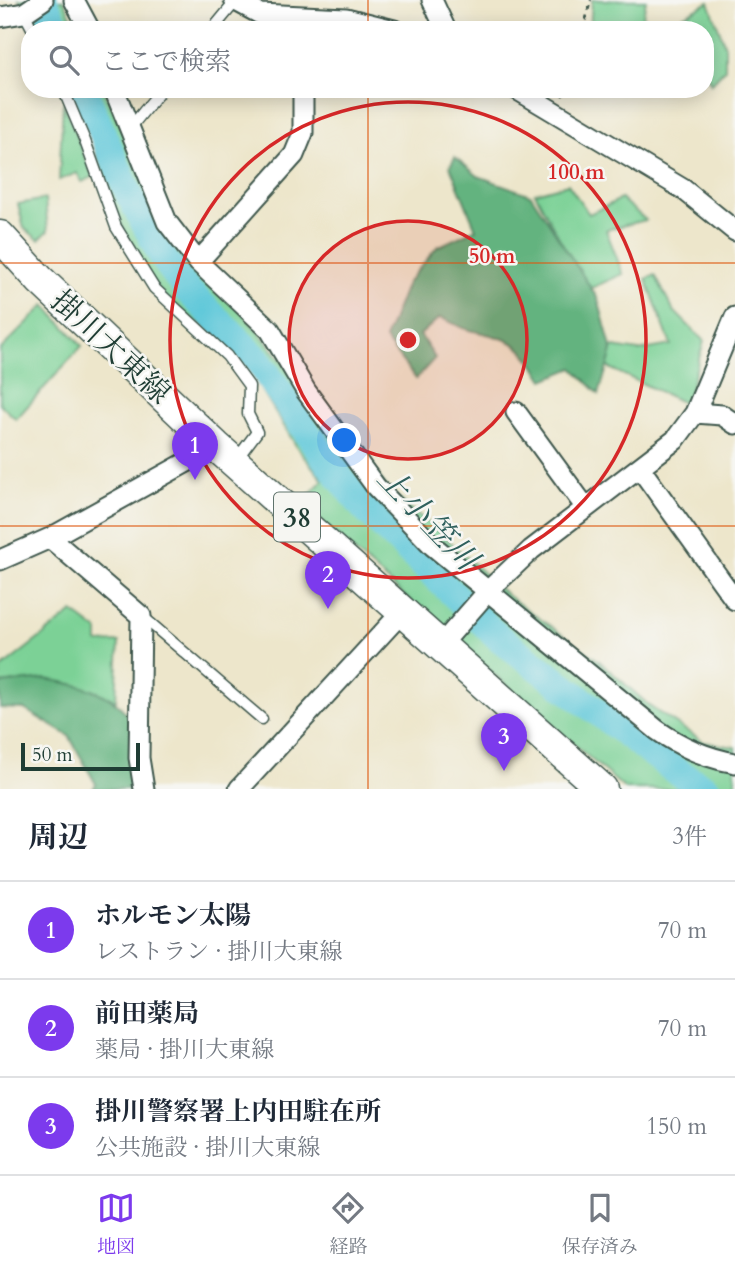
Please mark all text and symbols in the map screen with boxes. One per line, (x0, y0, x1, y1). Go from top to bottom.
search box (21, 21, 714, 98)
icon: search (45, 41, 83, 79)
text: ここで検索 (101, 44, 231, 79)
text: 100 m (547, 158, 605, 187)
text: 50 m (469, 242, 516, 271)
street label: 掛川大東線 (42, 281, 179, 414)
centre of rings (396, 328, 420, 352)
pin: 1 (172, 422, 218, 480)
your location (327, 423, 361, 457)
water label: 上小笠川 (367, 457, 490, 582)
road number: 38 (274, 492, 320, 542)
pin: 2 (305, 551, 351, 609)
pin: 3 (481, 713, 527, 771)
scale bar (21, 740, 140, 772)
text: 50 m (32, 742, 73, 768)
text: 周辺 (28, 817, 88, 858)
text: 3件 (672, 821, 707, 852)
text: ホルモン太陽 (95, 898, 251, 933)
text: 1 (45, 915, 57, 946)
text: 70 m (658, 915, 707, 946)
text: レストラン · 掛川大東線 (95, 936, 343, 967)
text: 前田薬局 (95, 996, 199, 1031)
text: 2 (45, 1013, 57, 1044)
text: 70 m (658, 1013, 707, 1044)
text: 薬局 · 掛川大東線 (95, 1034, 274, 1065)
text: 掛川警察署上内田駐在所 (95, 1094, 381, 1129)
text: 3 (45, 1111, 57, 1142)
text: 150 m (646, 1111, 707, 1142)
text: 公共施設 · 掛川大東線 (95, 1132, 320, 1163)
tab: 地図 (97, 1189, 135, 1260)
tab: 経路 (329, 1189, 368, 1260)
tab: 保存済み (562, 1189, 638, 1260)

